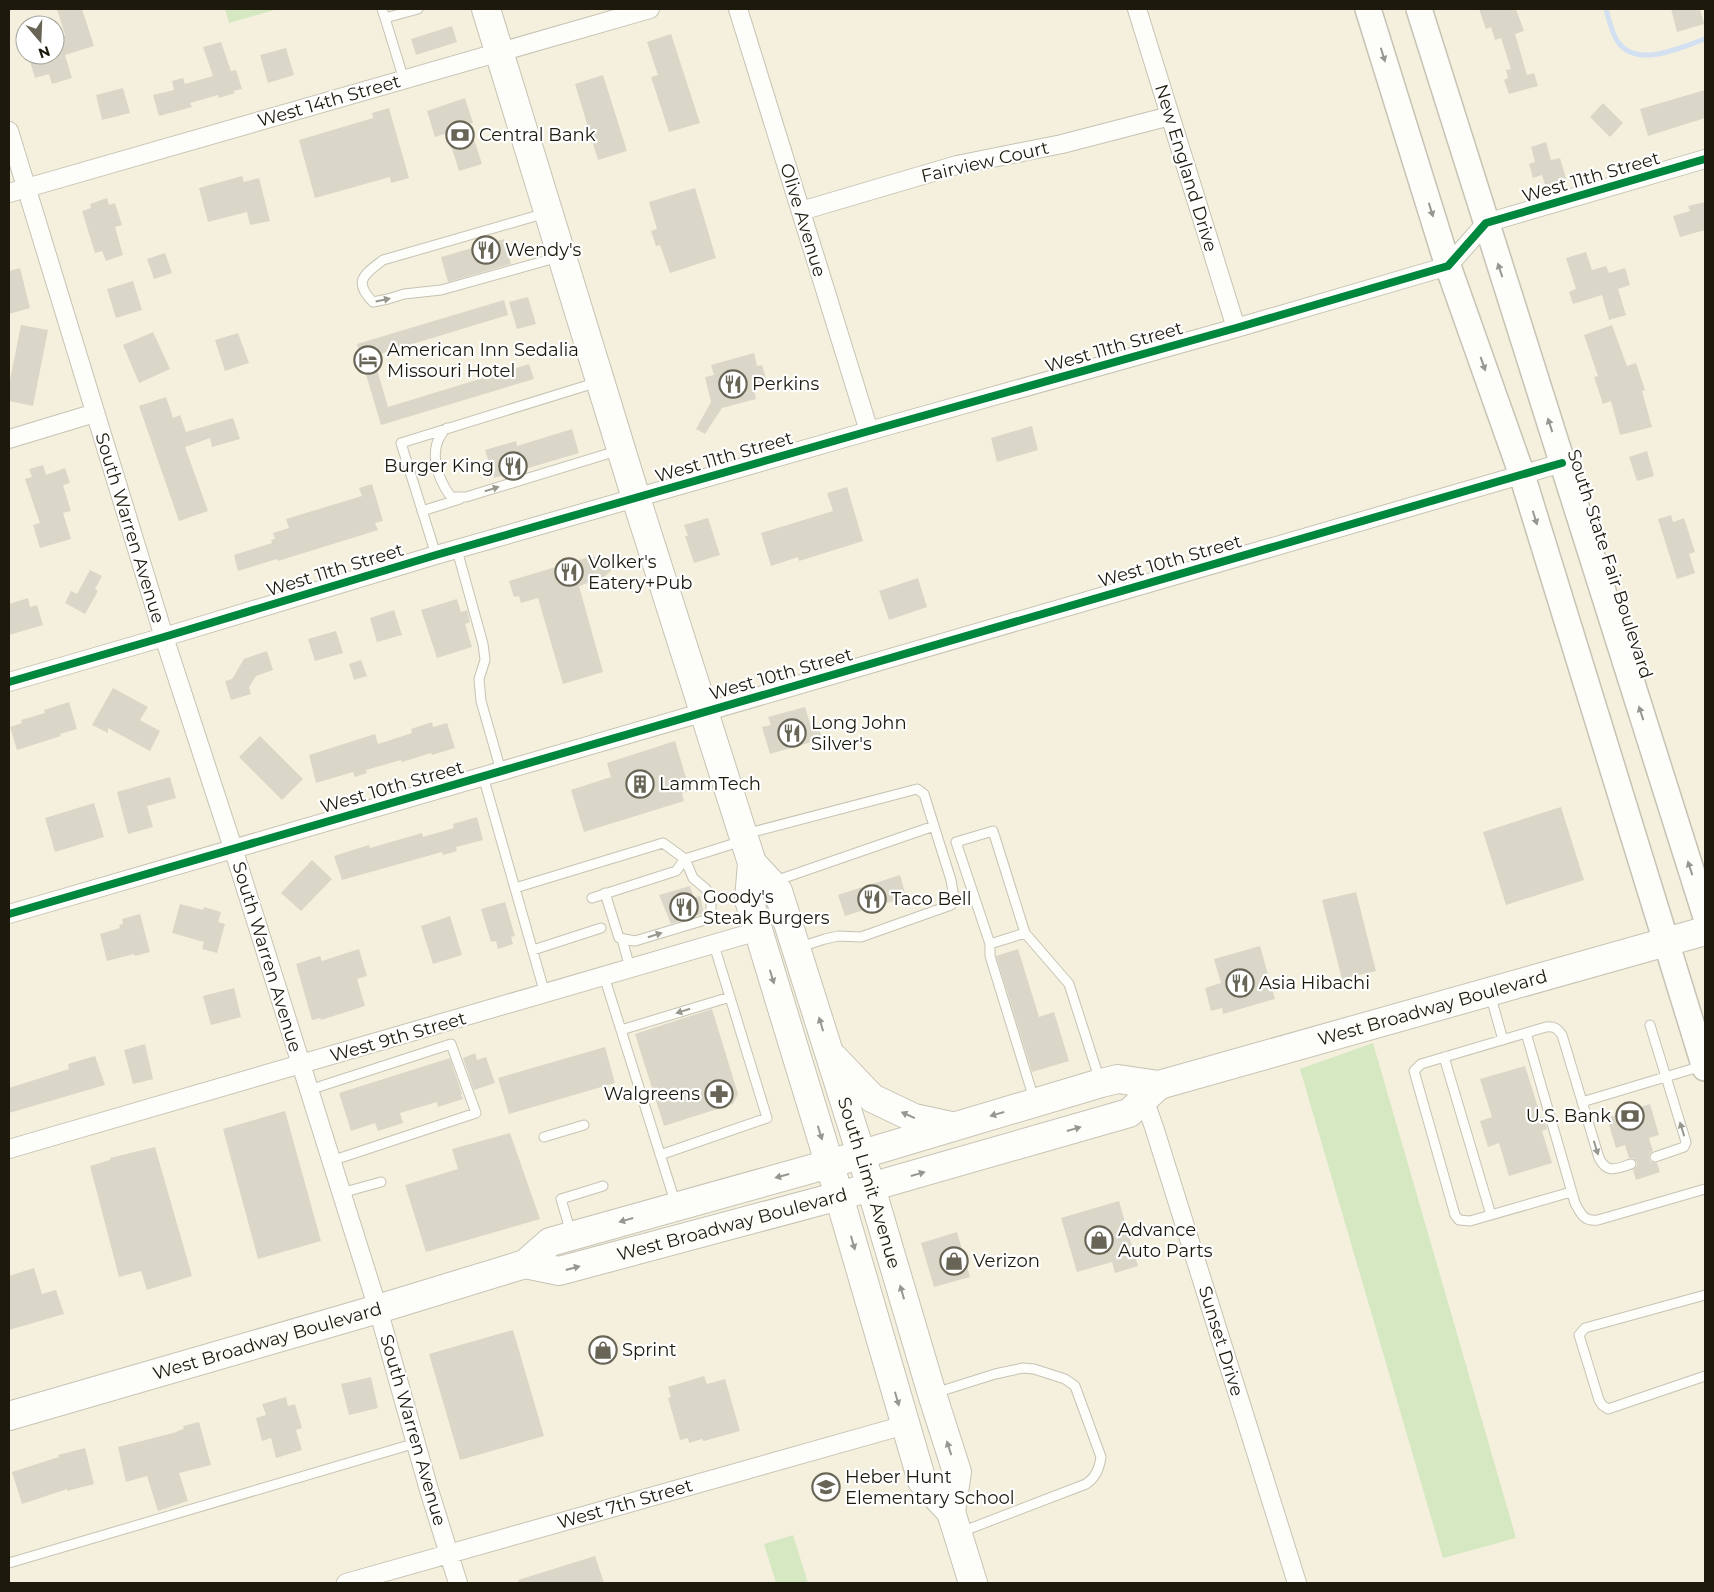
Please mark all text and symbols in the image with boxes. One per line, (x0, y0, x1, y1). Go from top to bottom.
north arrow (15, 15, 65, 65)
text: N (36, 42, 53, 63)
one-way arrow (1379, 48, 1387, 63)
street label: West 14th Street (255, 70, 403, 132)
street label: New England Drive (1150, 82, 1222, 255)
bank icon: Central Bank (445, 120, 475, 150)
place label: Central Bank (479, 124, 596, 146)
street label: Fairview Court (919, 137, 1051, 187)
street label: West 11th Street (1520, 147, 1662, 207)
street label: Olive Avenue (775, 160, 831, 280)
one-way arrow (1428, 203, 1436, 218)
restaurant icon: Wendy's (471, 235, 501, 265)
place label: Wendy's (505, 239, 582, 261)
one-way arrow (1496, 262, 1504, 277)
one-way arrow (375, 296, 391, 304)
street label: West 11th Street (1043, 317, 1185, 377)
place label: American Inn Sedalia Missouri Hotel (387, 339, 579, 382)
hotel icon: American Inn Sedalia Missouri Hotel (353, 345, 383, 375)
one-way arrow (1480, 357, 1487, 372)
restaurant icon: Perkins (718, 369, 748, 399)
place label: Perkins (752, 373, 819, 395)
one-way arrow (1545, 417, 1553, 432)
street label: West 11th Street (653, 427, 795, 487)
street label: South Warren Avenue (91, 430, 170, 626)
street label: South State Fair Boulevard (1562, 446, 1658, 682)
restaurant icon: Burger King (498, 451, 528, 481)
place label: Burger King (384, 455, 494, 477)
one-way arrow (485, 485, 500, 493)
one-way arrow (1532, 511, 1540, 526)
street label: West 10th Street (1096, 530, 1244, 592)
street label: West 11th Street (264, 539, 406, 601)
place label: Volker's Eatery+Pub (588, 551, 693, 594)
restaurant icon: Volker's Eatery+Pub (554, 557, 584, 587)
street label: West 10th Street (707, 643, 855, 705)
one-way arrow (1637, 705, 1645, 720)
place label: Long John Silver's (811, 712, 907, 755)
restaurant icon: Long John Silver's (777, 718, 807, 748)
street label: West 10th Street (318, 756, 466, 818)
building icon: LammTech (625, 769, 655, 799)
place label: LammTech (659, 773, 761, 795)
street label: South Warren Avenue (228, 859, 307, 1055)
one-way arrow (1686, 860, 1694, 875)
restaurant icon: Taco Bell (857, 884, 887, 914)
place label: Goody's Steak Burgers (703, 886, 830, 929)
place label: Taco Bell (891, 888, 972, 910)
restaurant icon: Goody's Steak Burgers (669, 892, 699, 922)
one-way arrow (648, 931, 663, 939)
street label: West Broadway Boulevard (1315, 965, 1550, 1051)
restaurant icon: Asia Hibachi (1225, 968, 1255, 998)
one-way arrow (769, 970, 777, 985)
place label: Asia Hibachi (1259, 972, 1370, 994)
street label: West 9th Street (327, 1007, 469, 1067)
one-way arrow (675, 1007, 690, 1015)
one-way arrow (816, 1016, 824, 1031)
pharmacy icon: Walgreens (704, 1079, 734, 1109)
place label: Walgreens (604, 1083, 700, 1105)
street label: South Limit Avenue (833, 1094, 905, 1271)
bank icon: U.S. Bank (1615, 1101, 1645, 1131)
place label: U.S. Bank (1526, 1105, 1611, 1127)
one-way arrow (901, 1110, 915, 1118)
one-way arrow (990, 1111, 1005, 1119)
one-way arrow (1677, 1122, 1685, 1137)
one-way arrow (1067, 1124, 1082, 1132)
one-way arrow (816, 1125, 824, 1140)
one-way arrow (1593, 1141, 1601, 1156)
one-way arrow (911, 1169, 926, 1177)
one-way arrow (775, 1173, 790, 1181)
street label: West Broadway Boulevard (615, 1183, 850, 1266)
one-way arrow (618, 1216, 633, 1224)
place label: Advance Auto Parts (1118, 1219, 1213, 1262)
shop icon: Advance Auto Parts (1084, 1225, 1114, 1255)
one-way arrow (849, 1236, 857, 1251)
shop icon: Verizon (939, 1246, 969, 1276)
place label: Verizon (973, 1250, 1040, 1272)
one-way arrow (565, 1263, 580, 1271)
street label: Sunset Drive (1194, 1283, 1248, 1399)
one-way arrow (898, 1285, 906, 1300)
street label: West Broadway Boulevard (150, 1297, 384, 1385)
street label: South Warren Avenue (375, 1332, 451, 1528)
shop icon: Sprint (588, 1335, 618, 1365)
place label: Sprint (622, 1339, 677, 1361)
one-way arrow (894, 1392, 902, 1407)
one-way arrow (945, 1440, 953, 1455)
place label: Heber Hunt Elementary School (845, 1466, 1015, 1509)
school or university icon: Heber Hunt Elementary School (811, 1472, 841, 1502)
street label: West 7th Street (555, 1474, 695, 1534)

